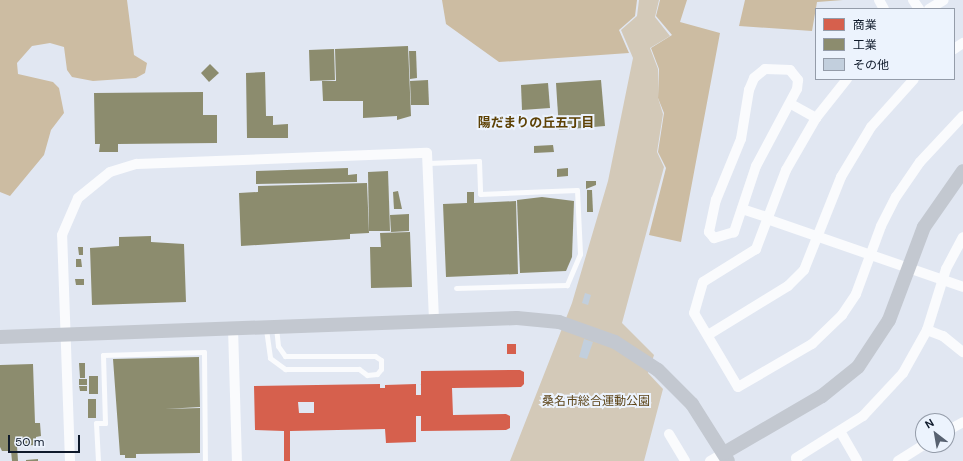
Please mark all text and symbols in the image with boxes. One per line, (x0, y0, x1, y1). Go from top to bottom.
legend (815, 8, 955, 80)
text: 商業 (853, 17, 877, 33)
text: 工業 (853, 37, 877, 53)
text: その他 (853, 57, 889, 73)
district label: 陽だまりの丘五丁目 (478, 115, 594, 131)
park label: 桑名市総合運動公園 (542, 395, 650, 409)
north arrow (915, 413, 955, 453)
text: N (922, 416, 936, 432)
scale bar (10, 427, 82, 453)
text: 50 m (15, 434, 44, 450)

